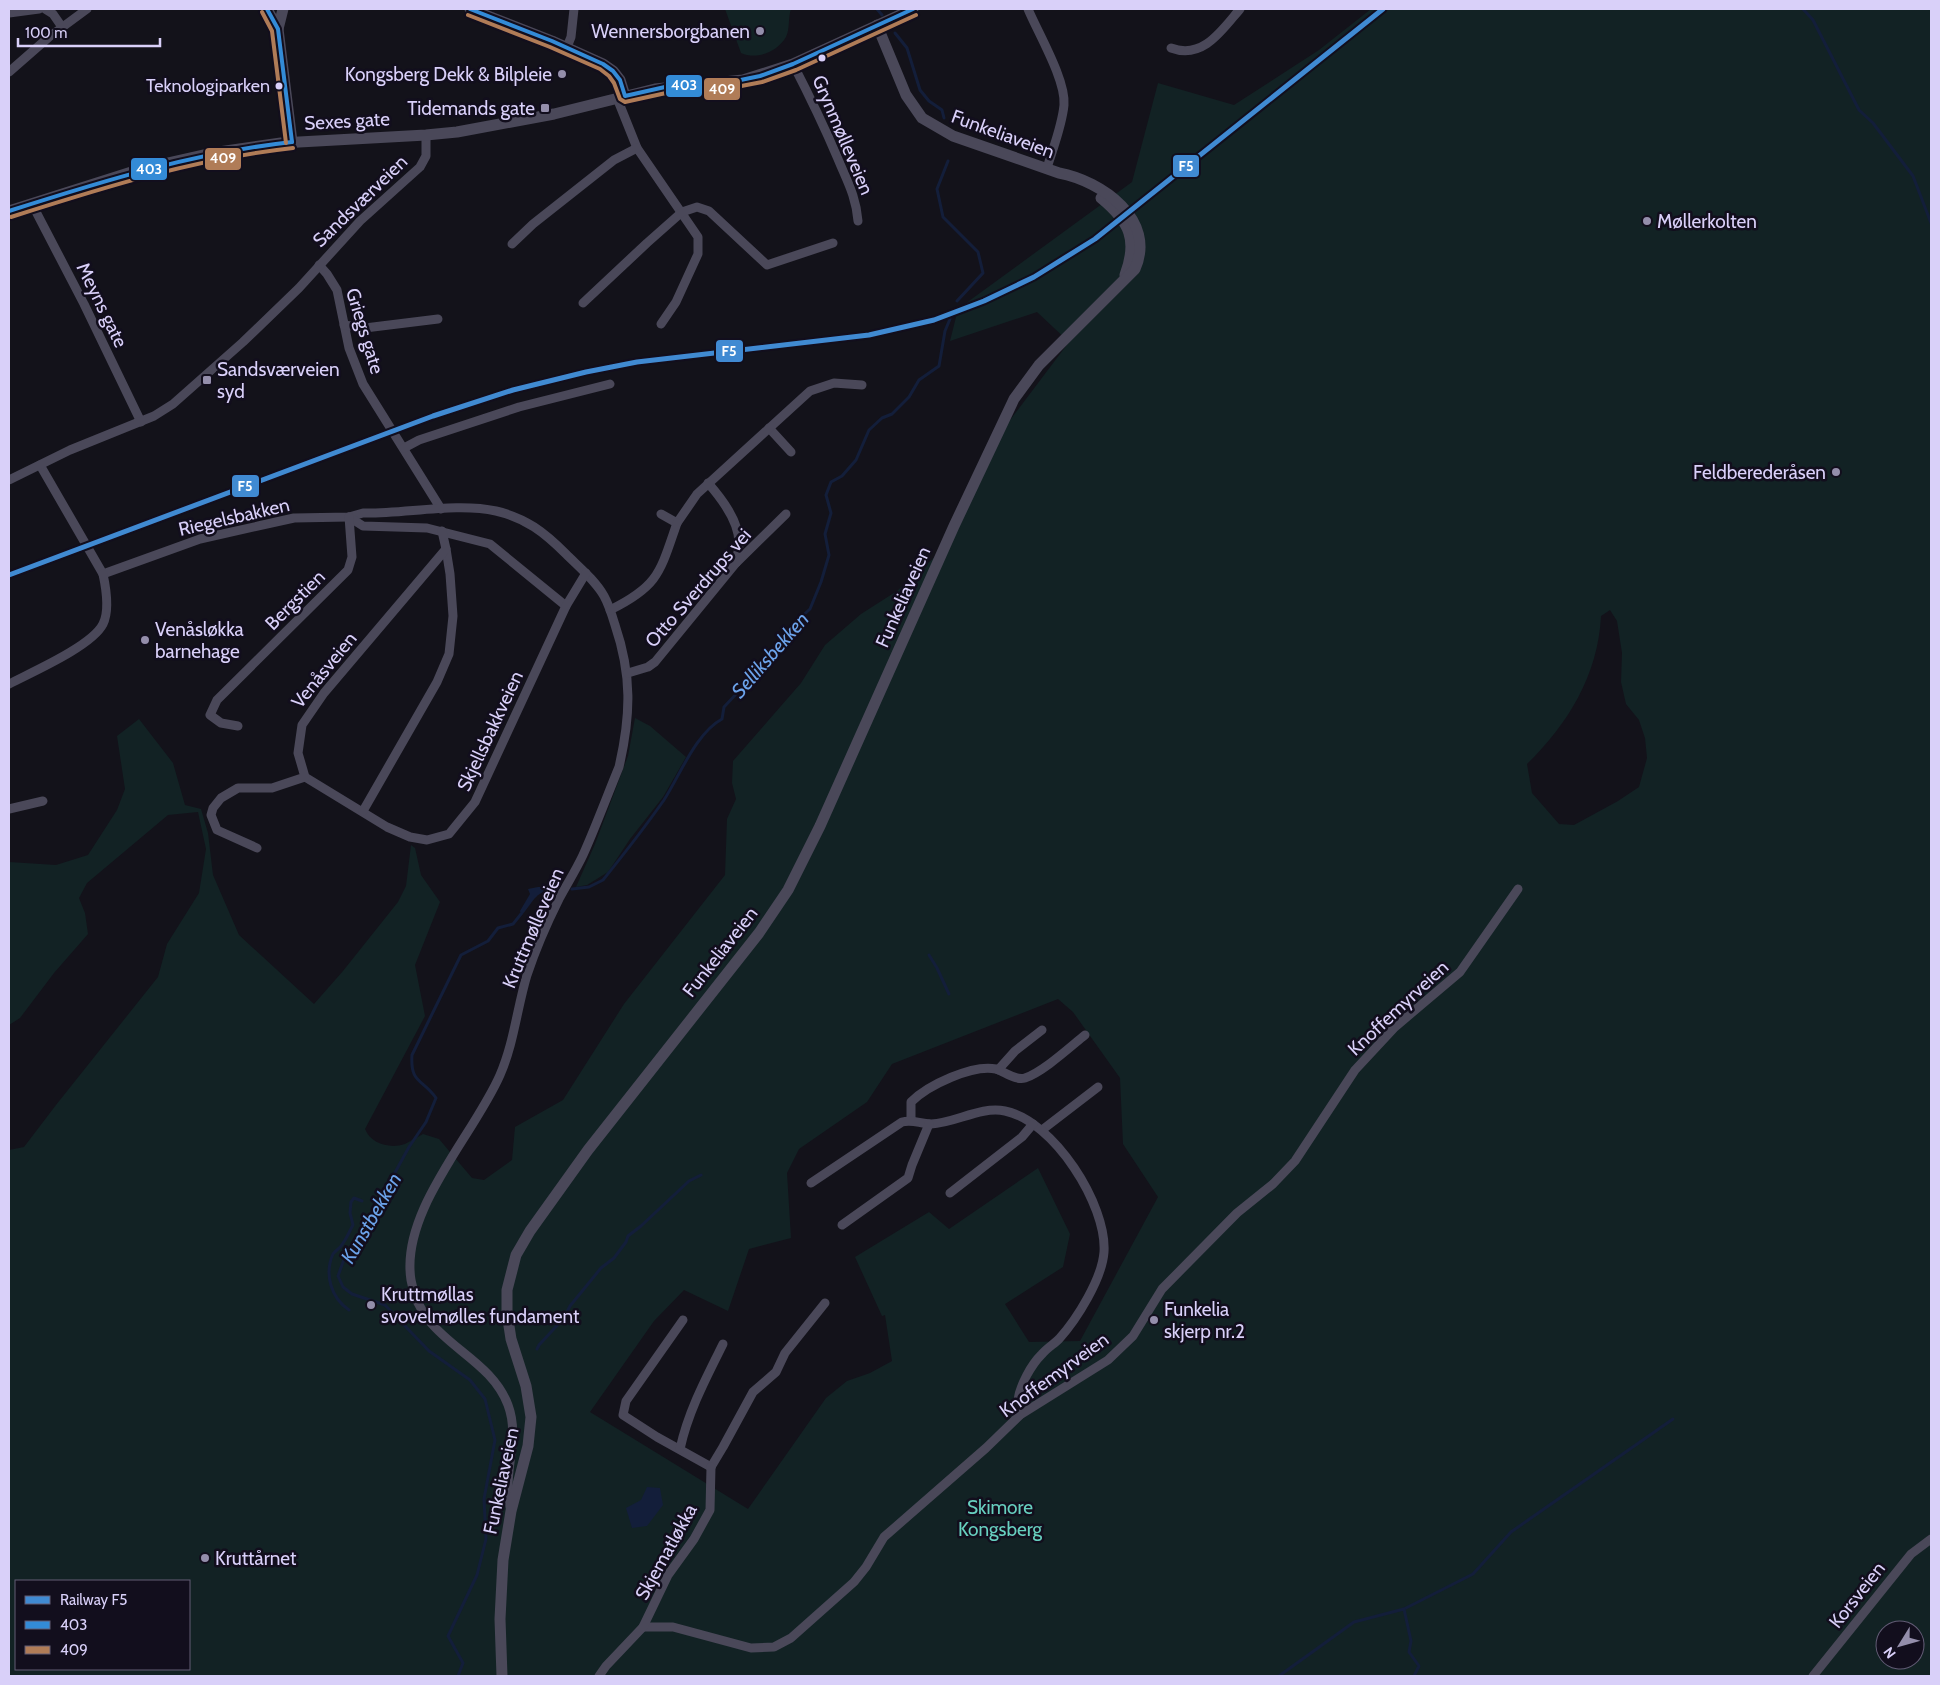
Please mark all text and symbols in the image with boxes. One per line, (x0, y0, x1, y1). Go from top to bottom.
scale bar (18, 15, 160, 47)
place label: Wennersborgbanen (591, 20, 750, 43)
text: 100 m (25, 24, 67, 42)
marker: Wennersborgbanen (754, 25, 766, 37)
unlabelled marker (817, 53, 827, 63)
place label: Kongsberg Dekk & Bilpleie (345, 63, 552, 86)
marker: Kongsberg Dekk & Bilpleie (556, 68, 568, 80)
street label: Grynmølleveien (807, 72, 879, 198)
line badge: 403 (665, 74, 703, 98)
place label: Teknologiparken (146, 75, 270, 97)
text: 403 (671, 76, 697, 94)
line badge: 409 (703, 77, 741, 101)
text: 409 (709, 80, 735, 98)
marker: Teknologiparken (274, 81, 284, 91)
place label: Tidemands gate (407, 97, 535, 120)
marker: Tidemands gate (539, 102, 551, 114)
street label: Funkeliaveien (948, 105, 1058, 163)
street label: Sexes gate (304, 107, 391, 135)
line badge: 409 (204, 147, 242, 171)
text: 409 (210, 149, 236, 167)
street label: Sandsværveien (308, 150, 412, 252)
line badge: F5 (1172, 154, 1200, 178)
line badge: 403 (130, 157, 168, 181)
text: F5 (1179, 157, 1193, 175)
text: 403 (136, 160, 162, 178)
place label: Møllerkolten (1657, 210, 1757, 233)
marker: Møllerkolten (1641, 215, 1653, 227)
street label: Meyns gate (72, 259, 133, 351)
street label: Griegs gate (341, 285, 389, 377)
line badge: F5 (715, 339, 744, 363)
text: F5 (722, 342, 736, 360)
place label: Sandsværveien syd (217, 358, 340, 403)
marker: Sandsværveien syd (201, 374, 213, 386)
place label: Feldberederåsen (1693, 461, 1826, 484)
marker: Feldberederåsen (1830, 466, 1842, 478)
line badge: F5 (231, 474, 260, 498)
text: F5 (238, 477, 252, 495)
street label: Riegelsbakken (176, 493, 292, 541)
street label: Otto Sverdrups vei (640, 524, 756, 652)
street label: Funkeliaveien (870, 543, 936, 651)
street label: Bergstien (260, 565, 330, 635)
water label: Selliksbekken (726, 607, 814, 703)
place label: Venåsløkka barnehage (155, 618, 244, 663)
street label: Venåsveien (286, 627, 362, 713)
marker: Venåsløkka barnehage (139, 634, 151, 646)
street label: Skjellsbakkveien (452, 667, 528, 795)
street label: Kruttmølleveien (497, 864, 569, 992)
street label: Funkeliaveien (678, 902, 762, 1002)
street label: Knoffemyrveien (1343, 956, 1453, 1060)
water label: Kunstbekken (336, 1169, 406, 1267)
place label: Kruttmøllas svovelmølles fundament (381, 1283, 580, 1328)
place label: Funkelia skjerp nr.2 (1164, 1298, 1245, 1343)
marker: Kruttmøllas svovelmølles fundament (365, 1299, 377, 1311)
marker: Funkelia skjerp nr.2 (1148, 1314, 1160, 1326)
street label: Knoffemyrveien (995, 1328, 1113, 1422)
street label: Funkeliaveien (479, 1426, 523, 1536)
park label: Skimore Kongsberg (958, 1496, 1043, 1541)
street label: Skjematløkka (630, 1500, 702, 1604)
place label: Kruttårnet (215, 1547, 297, 1570)
marker: Kruttårnet (199, 1552, 211, 1564)
street label: Korsveien (1824, 1557, 1890, 1633)
legend (15, 1580, 190, 1670)
text: Railway F5 (60, 1591, 127, 1609)
text: 403 (60, 1616, 87, 1634)
north arrow (1875, 1620, 1925, 1670)
text: 409 (60, 1641, 88, 1659)
text: N (1879, 1643, 1900, 1662)

